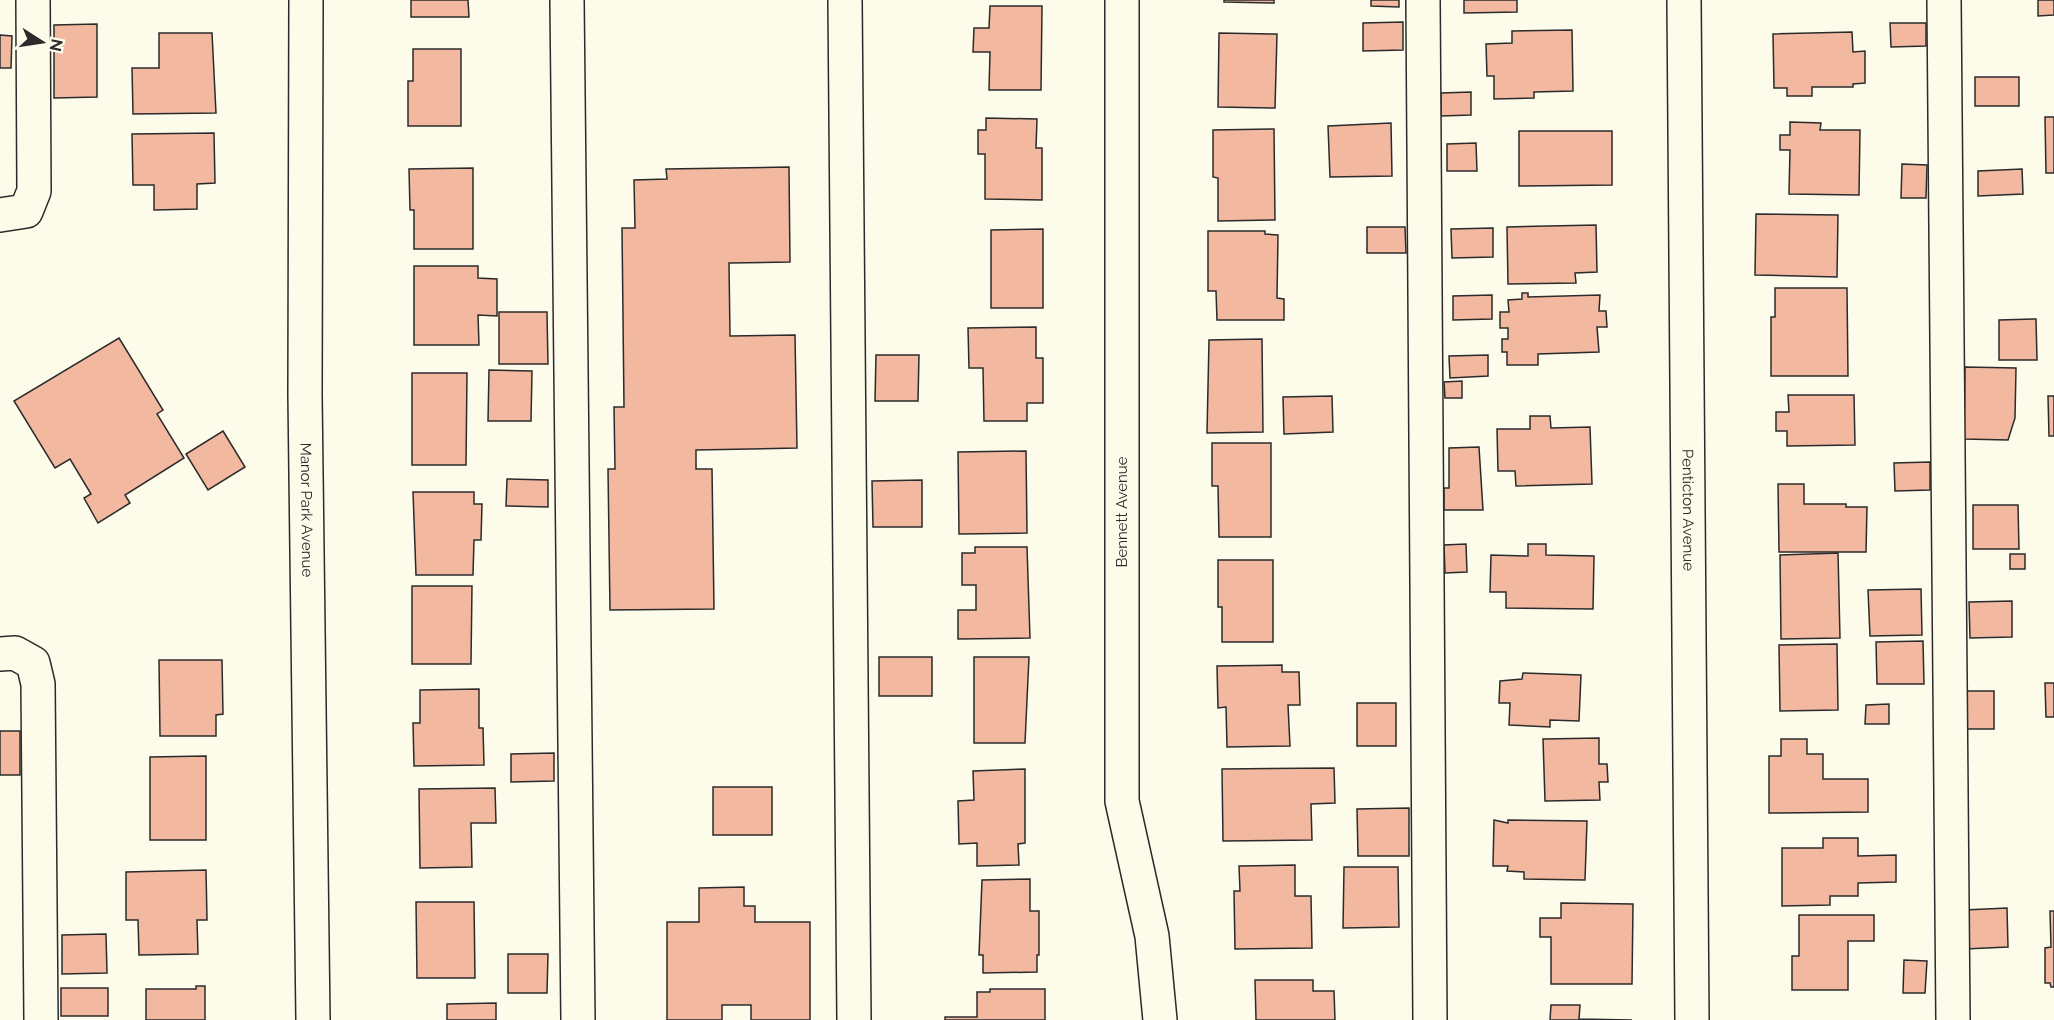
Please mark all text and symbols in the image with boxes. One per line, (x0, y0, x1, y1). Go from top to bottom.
north arrow (12, 12, 72, 72)
text: N (46, 37, 67, 53)
street label: Manor Park Avenue (297, 443, 316, 578)
street label: Penticton Avenue (1679, 449, 1697, 571)
street label: Bennett Avenue (1113, 456, 1131, 568)

